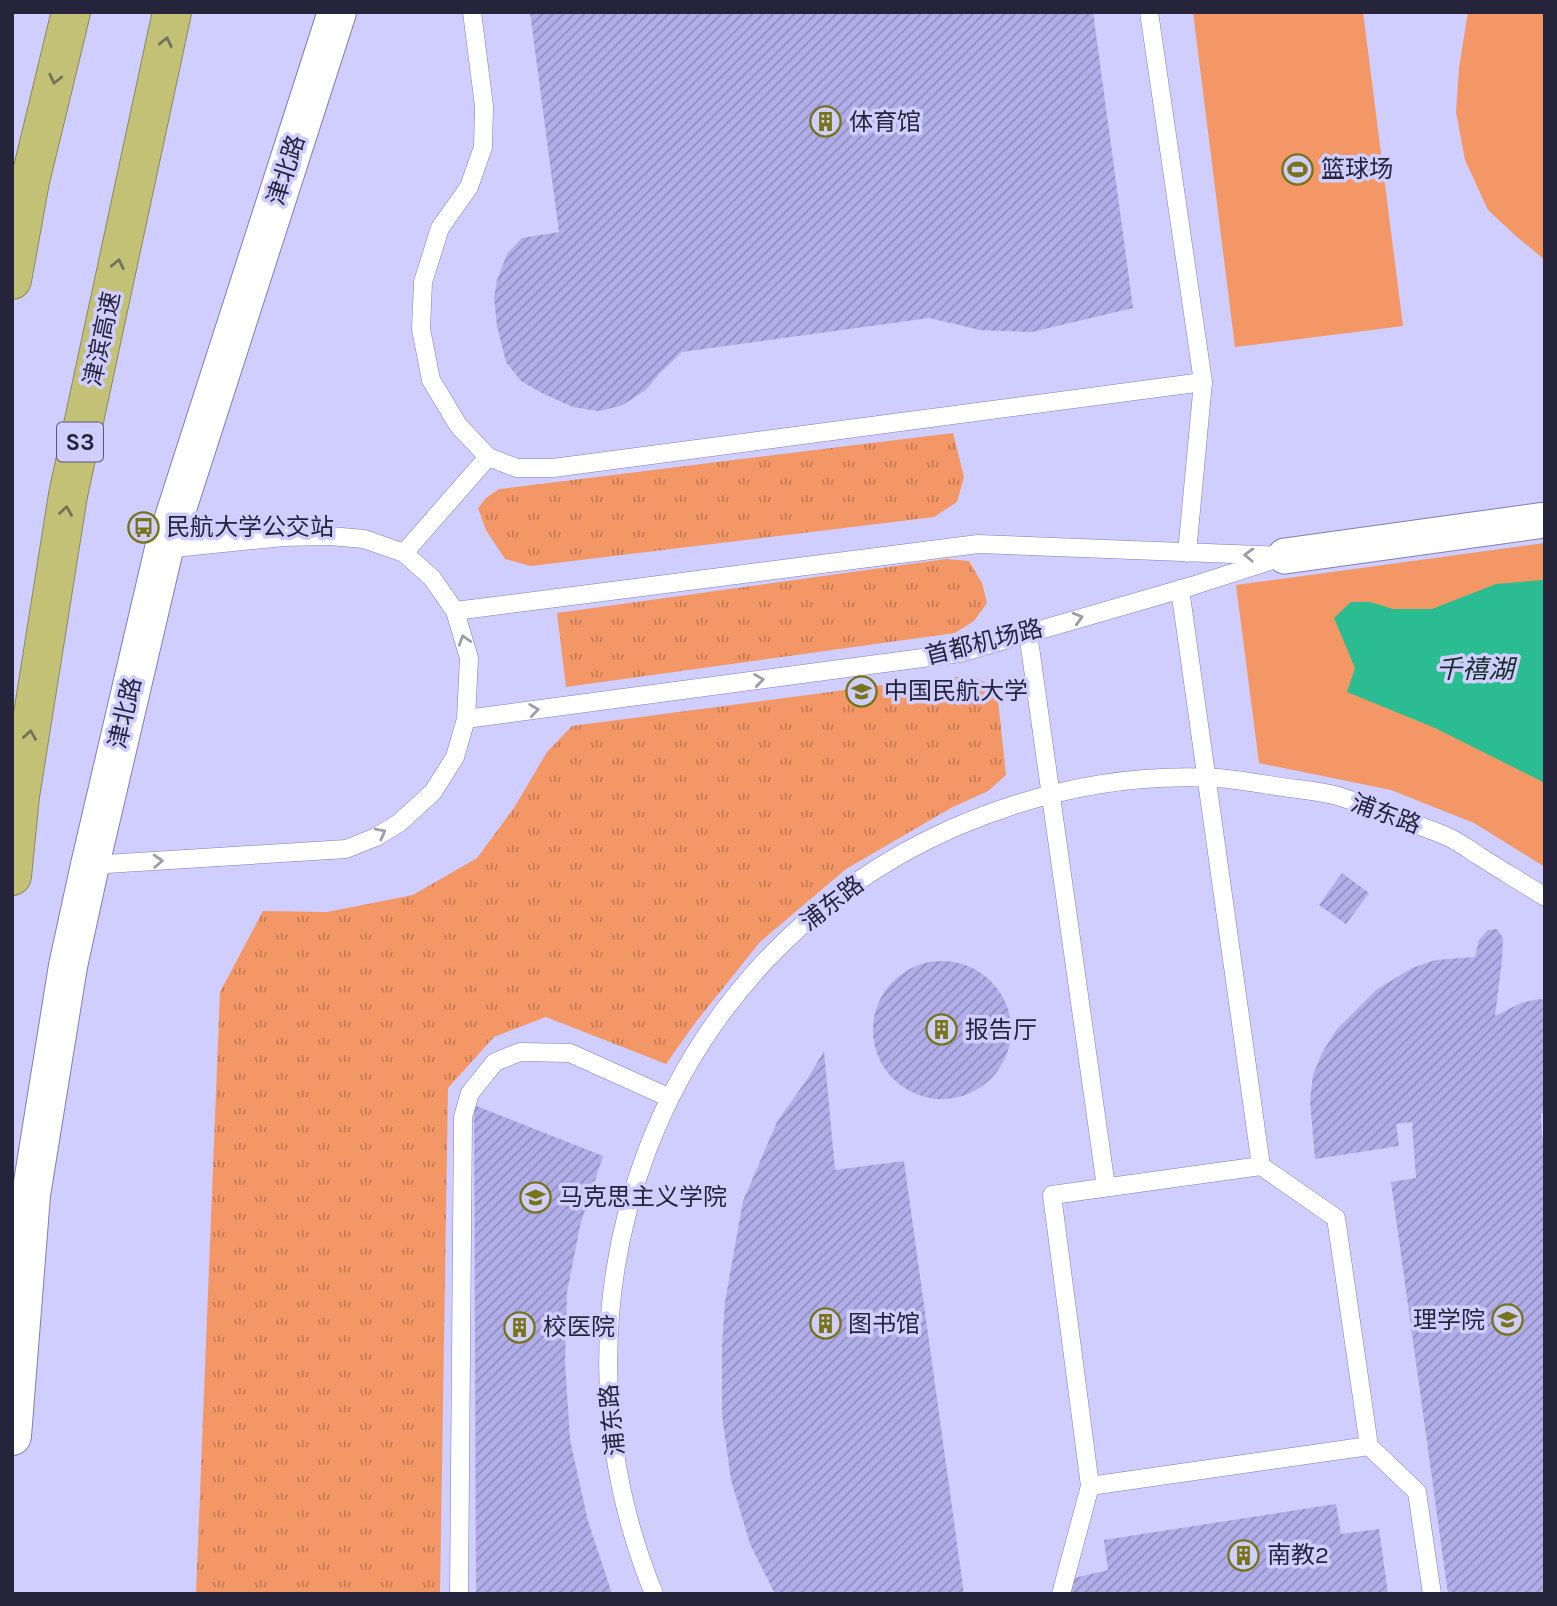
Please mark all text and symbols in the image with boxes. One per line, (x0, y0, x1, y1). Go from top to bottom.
one-way arrow (157, 36, 172, 48)
one-way arrow (49, 73, 63, 85)
building icon: 体育馆 (809, 105, 843, 139)
place label: 体育馆 (849, 108, 921, 136)
street label: 津北路 (262, 131, 310, 209)
sports icon: 篮球场 (1281, 152, 1315, 186)
place label: 篮球场 (1321, 155, 1393, 183)
one-way arrow (109, 258, 124, 270)
street label: 津滨高速 (78, 289, 126, 389)
road number: S3 (57, 422, 103, 462)
one-way arrow (58, 505, 73, 517)
bus stop icon: 民航大学公交站 (126, 510, 160, 544)
place label: 民航大学公交站 (166, 513, 334, 541)
one-way arrow (1243, 547, 1254, 562)
one-way arrow (1071, 611, 1083, 626)
street label: 首都机场路 (922, 614, 1046, 670)
one-way arrow (457, 634, 472, 646)
water label: 千禧湖 (1436, 654, 1518, 685)
one-way arrow (753, 673, 765, 688)
school or university icon: 中国民航大学 (844, 674, 878, 708)
street label: 津北路 (103, 675, 147, 751)
place label: 中国民航大学 (884, 677, 1028, 705)
one-way arrow (528, 703, 540, 718)
one-way arrow (22, 730, 37, 741)
street label: 浦东路 (1347, 789, 1425, 839)
one-way arrow (374, 828, 387, 841)
one-way arrow (153, 854, 164, 869)
street label: 浦东路 (795, 870, 869, 936)
building icon: 报告厅 (925, 1013, 959, 1047)
place label: 报告厅 (965, 1016, 1037, 1044)
school or university icon: 马克思主义学院 (519, 1180, 553, 1214)
place label: 马克思主义学院 (559, 1183, 727, 1211)
school or university icon: 理学院 (1491, 1303, 1525, 1337)
place label: 理学院 (1413, 1306, 1485, 1334)
building icon: 图书馆 (808, 1307, 842, 1341)
building icon: 校医院 (503, 1310, 537, 1344)
place label: 图书馆 (848, 1310, 920, 1338)
place label: 校医院 (543, 1313, 615, 1341)
street label: 浦东路 (594, 1383, 630, 1457)
building icon: 南教2 (1227, 1538, 1261, 1572)
place label: 南教2 (1267, 1541, 1329, 1569)

